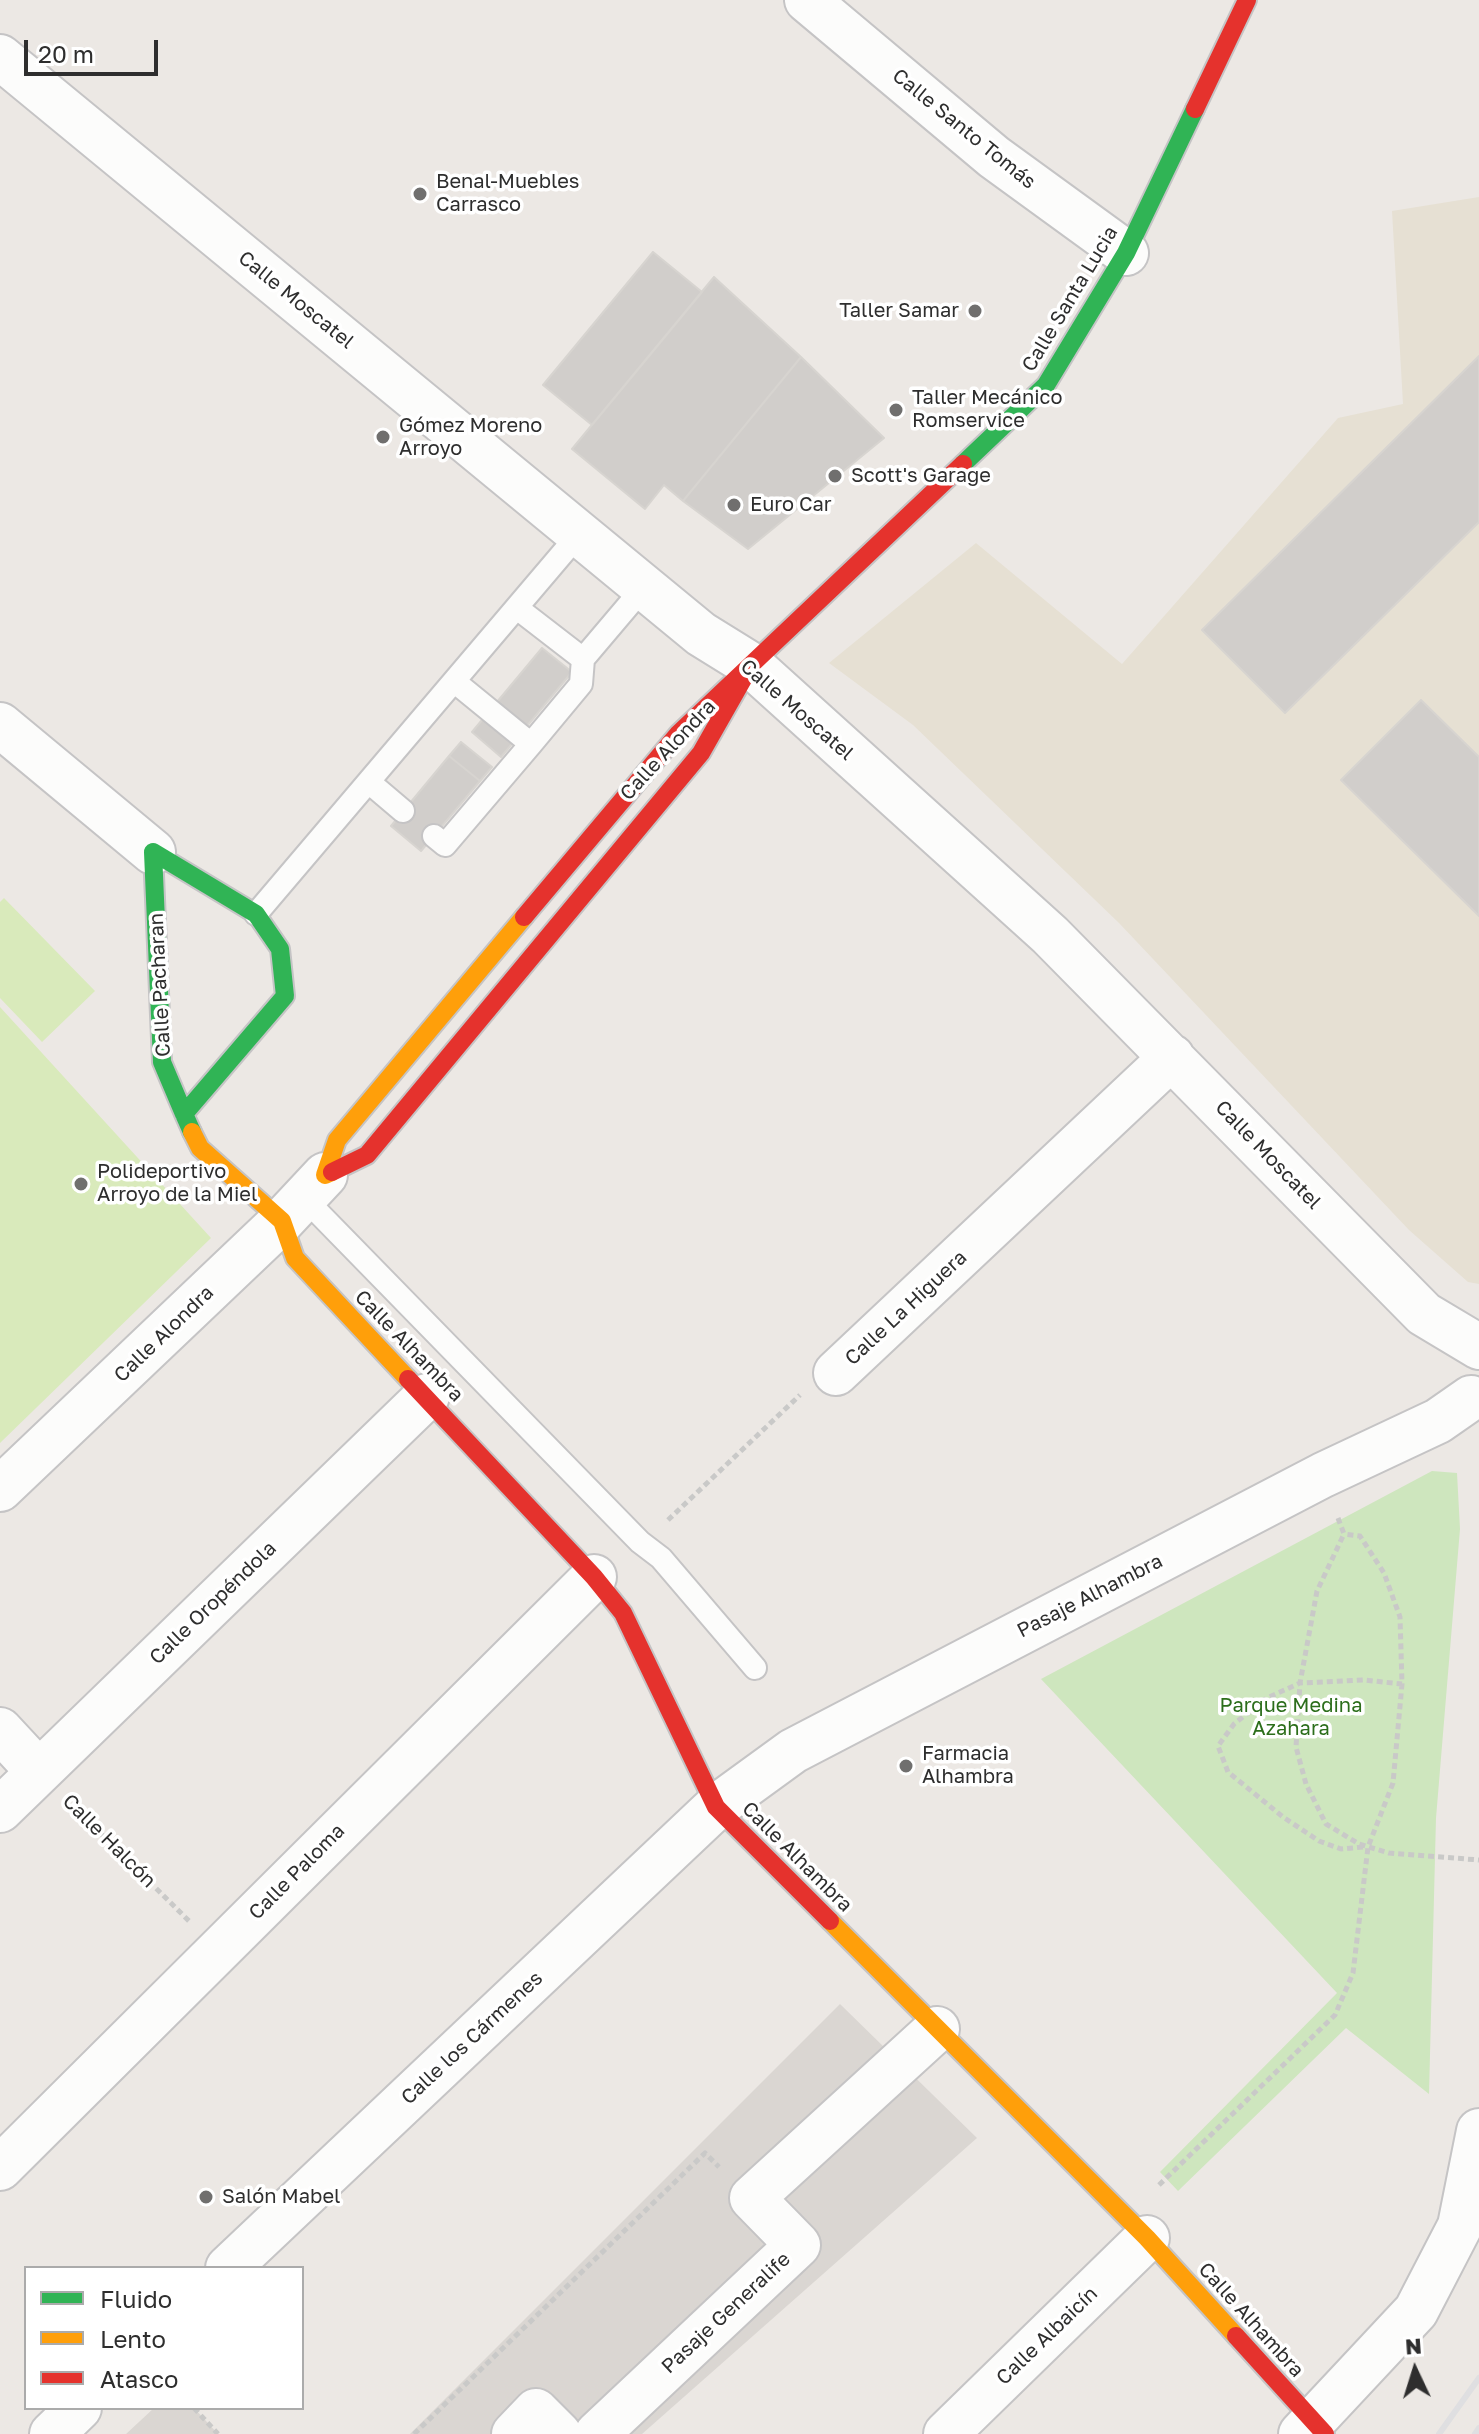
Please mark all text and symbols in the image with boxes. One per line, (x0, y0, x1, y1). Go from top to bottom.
scale bar (28, 24, 162, 74)
text: 20 m (38, 39, 94, 68)
street label: Calle Santo Tomás (887, 64, 1041, 194)
place label: Benal-Muebles Carrasco (436, 170, 579, 217)
marker: Benal-Muebles Carrasco (411, 185, 429, 203)
street label: Calle Santa Lucia (1017, 222, 1123, 376)
street label: Calle Moscatel (233, 246, 359, 354)
place label: Taller Samar (839, 299, 959, 323)
marker: Taller Samar (966, 302, 984, 320)
place label: Taller Mecánico Romservice (912, 386, 1062, 433)
marker: Taller Mecánico Romservice (887, 401, 905, 419)
place label: Gómez Moreno Arroyo (399, 414, 542, 461)
marker: Gómez Moreno Arroyo (374, 428, 392, 446)
place label: Scott's Garage (851, 464, 991, 488)
marker: Scott's Garage (826, 467, 844, 485)
place label: Euro Car (750, 493, 832, 517)
marker: Euro Car (725, 496, 743, 514)
street label: Calle Moscatel (736, 654, 858, 766)
street label: Calle Alondra (615, 695, 721, 805)
street label: Calle Pacharan (144, 912, 176, 1058)
street label: Calle Moscatel (1210, 1096, 1326, 1214)
place label: Polideportivo Arroyo de la Miel (97, 1160, 257, 1207)
marker: Polideportivo Arroyo de la Miel (72, 1175, 90, 1193)
street label: Calle La Higuera (840, 1246, 972, 1370)
street label: Calle Alondra (109, 1281, 219, 1387)
street label: Calle Alhambra (350, 1285, 468, 1407)
street label: Calle Oropéndola (145, 1536, 281, 1670)
street label: Pasaje Alhambra (1013, 1549, 1167, 1643)
park label: Parque Medina Azahara (1220, 1694, 1362, 1741)
place label: Farmacia Alhambra (922, 1742, 1014, 1789)
marker: Farmacia Alhambra (897, 1757, 915, 1775)
street label: Calle Halcón (57, 1789, 161, 1893)
street label: Calle Alhambra (737, 1797, 857, 1917)
street label: Calle Paloma (244, 1819, 350, 1925)
street label: Calle los Cármenes (396, 1966, 548, 2110)
place label: Salón Mabel (222, 2185, 340, 2209)
marker: Salón Mabel (197, 2188, 215, 2206)
street label: Pasaje Generalife (657, 2247, 795, 2379)
street label: Calle Alhambra (1193, 2258, 1309, 2382)
legend (24, 2266, 304, 2410)
street label: Calle Albaicín (992, 2282, 1102, 2390)
text: Fluido (100, 2284, 172, 2313)
text: Lento (100, 2324, 166, 2353)
north arrow (1375, 2330, 1455, 2410)
text: N (1404, 2332, 1423, 2360)
text: Atasco (100, 2364, 178, 2393)

